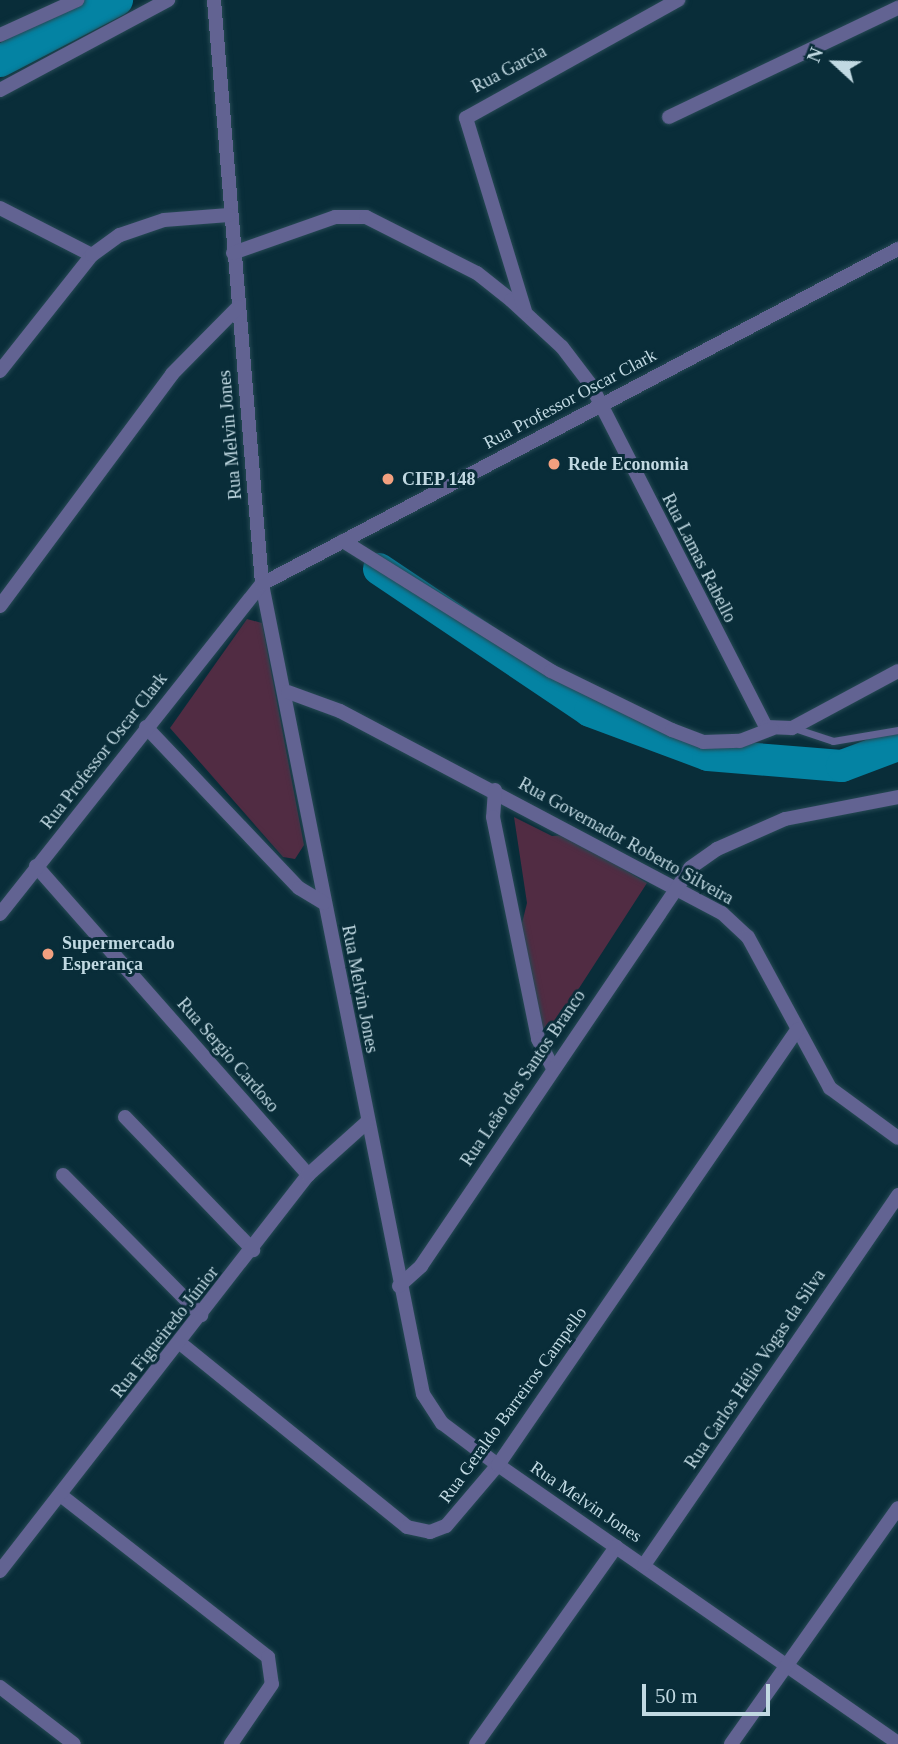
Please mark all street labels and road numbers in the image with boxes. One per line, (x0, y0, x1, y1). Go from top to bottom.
street label: Rua Garcia (468, 40, 550, 98)
street label: Rua Professor Oscar Clark (480, 344, 660, 454)
street label: Rua Melvin Jones (214, 369, 246, 501)
street label: Rua Lamas Rabello (657, 490, 741, 626)
street label: Rua Professor Oscar Clark (36, 669, 172, 833)
street label: Rua Governador Roberto Silveira (515, 773, 737, 909)
street label: Rua Melvin Jones (337, 923, 383, 1055)
street label: Rua Leão dos Santos Branco (456, 986, 590, 1170)
street label: Rua Sergio Cardoso (172, 993, 284, 1117)
street label: Rua Figueiredo Júnior (107, 1262, 223, 1402)
street label: Rua Carlos Hélio Vogas da Silva (680, 1265, 830, 1473)
street label: Rua Geraldo Barreiros Campello (434, 1303, 592, 1507)
street label: Rua Melvin Jones (526, 1457, 646, 1547)

